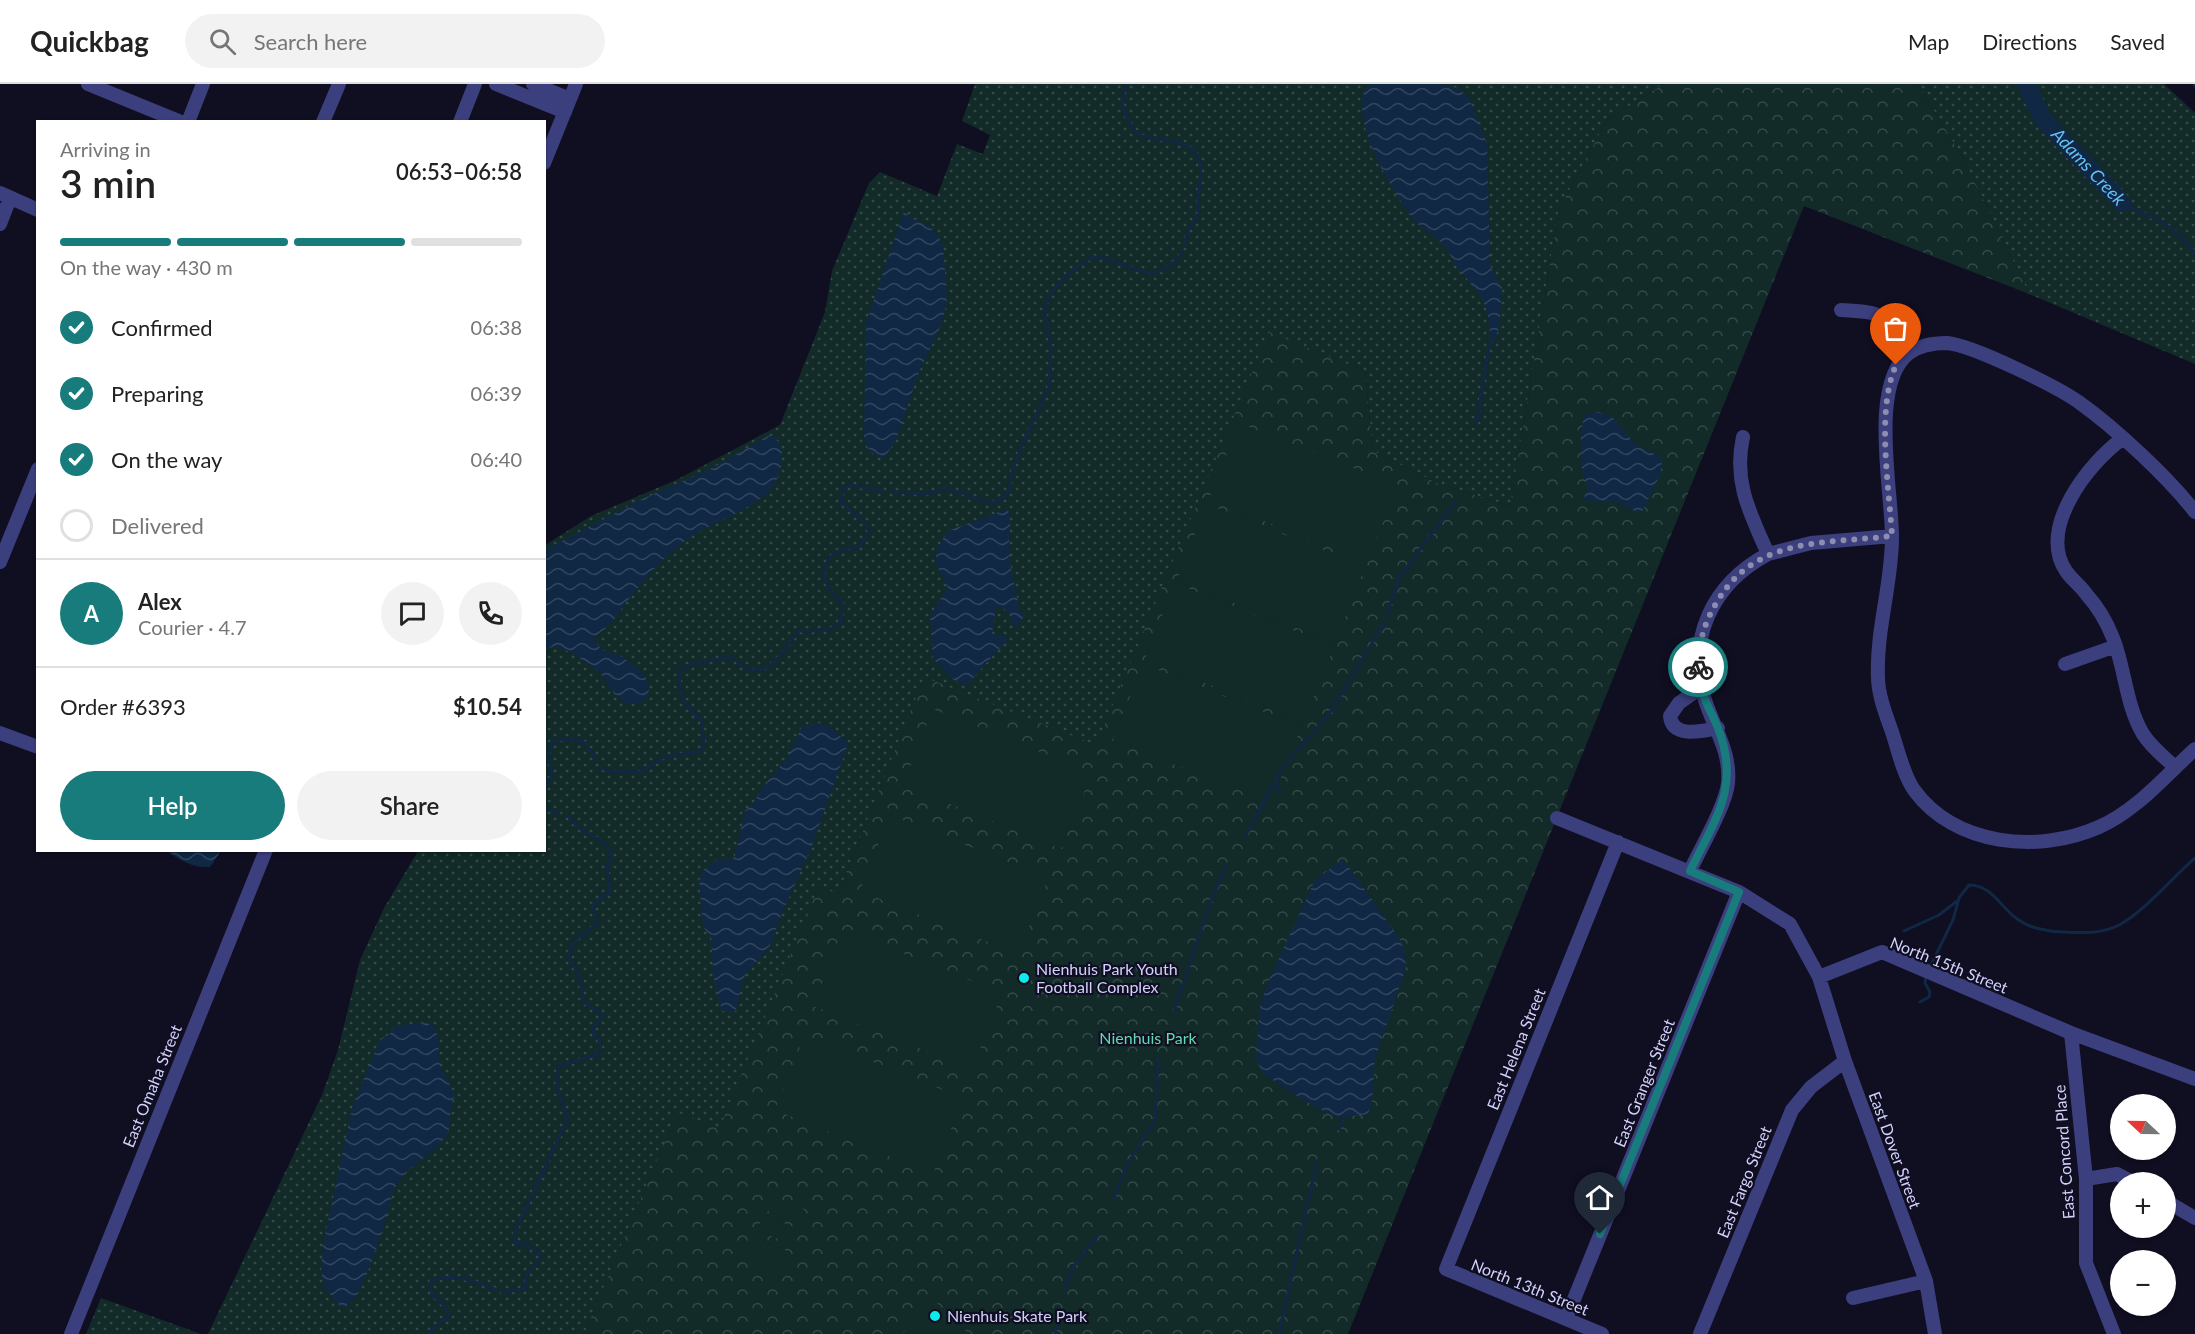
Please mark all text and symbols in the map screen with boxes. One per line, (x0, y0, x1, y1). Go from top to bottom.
search box (185, 14, 605, 68)
text: Quickbag (30, 24, 149, 58)
icon: search (206, 25, 239, 58)
text: Search here (254, 28, 367, 55)
text: Map (1908, 29, 1949, 54)
text: Directions (1982, 29, 2077, 54)
text: Saved (2110, 29, 2165, 54)
water label: Adams Creek (2047, 122, 2131, 210)
text: Arriving in (60, 137, 151, 161)
text: 06:53–06:58 (396, 158, 522, 185)
text: 3 min (60, 160, 156, 206)
text: On the way · 430 m (60, 255, 233, 279)
pin (1870, 303, 1921, 365)
icon: check (60, 311, 93, 344)
icon: bag (1879, 312, 1912, 345)
text: Confirmed (111, 314, 213, 341)
text: 06:38 (471, 315, 522, 339)
icon: check (60, 377, 93, 410)
text: Preparing (111, 380, 203, 407)
text: 06:39 (471, 381, 522, 405)
icon: check (60, 443, 93, 476)
text: On the way (111, 446, 222, 473)
text: 06:40 (471, 447, 522, 471)
text: Delivered (111, 512, 204, 539)
button: chat (381, 582, 444, 645)
button: phone (459, 582, 522, 645)
text: Alex (138, 588, 182, 615)
text: A (84, 600, 99, 627)
text: Courier · 4.7 (138, 615, 247, 639)
courier (1668, 637, 1728, 697)
icon: bike (1682, 651, 1715, 684)
text: Order #6393 (60, 693, 186, 720)
text: $10.54 (453, 693, 522, 720)
button: Help (60, 771, 285, 840)
button: Share (297, 771, 522, 840)
street label: North 15th Street (1888, 932, 2011, 997)
place label: Nienhuis Park Youth Football Complex (1036, 959, 1178, 996)
marker: Nienhuis Park Youth Football Complex (1017, 971, 1031, 985)
street label: East Helena Street (1482, 985, 1549, 1112)
street label: East Granger Street (1609, 1016, 1678, 1150)
street label: East Omaha Street (118, 1021, 185, 1150)
park label: Nienhuis Park (1099, 1028, 1198, 1047)
street label: East Concord Place (2049, 1084, 2078, 1220)
street label: East Dover Street (1866, 1089, 1926, 1211)
north arrow (2110, 1094, 2176, 1160)
map controls (2110, 1094, 2176, 1316)
street label: East Fargo Street (1712, 1123, 1775, 1240)
pin (1574, 1172, 1625, 1234)
button: + (2110, 1172, 2176, 1238)
icon: home (1583, 1181, 1616, 1214)
button: − (2110, 1250, 2176, 1316)
street label: North 13th Street (1469, 1254, 1592, 1319)
place label: Nienhuis Skate Park (947, 1306, 1088, 1325)
marker: Nienhuis Skate Park (928, 1309, 942, 1323)

